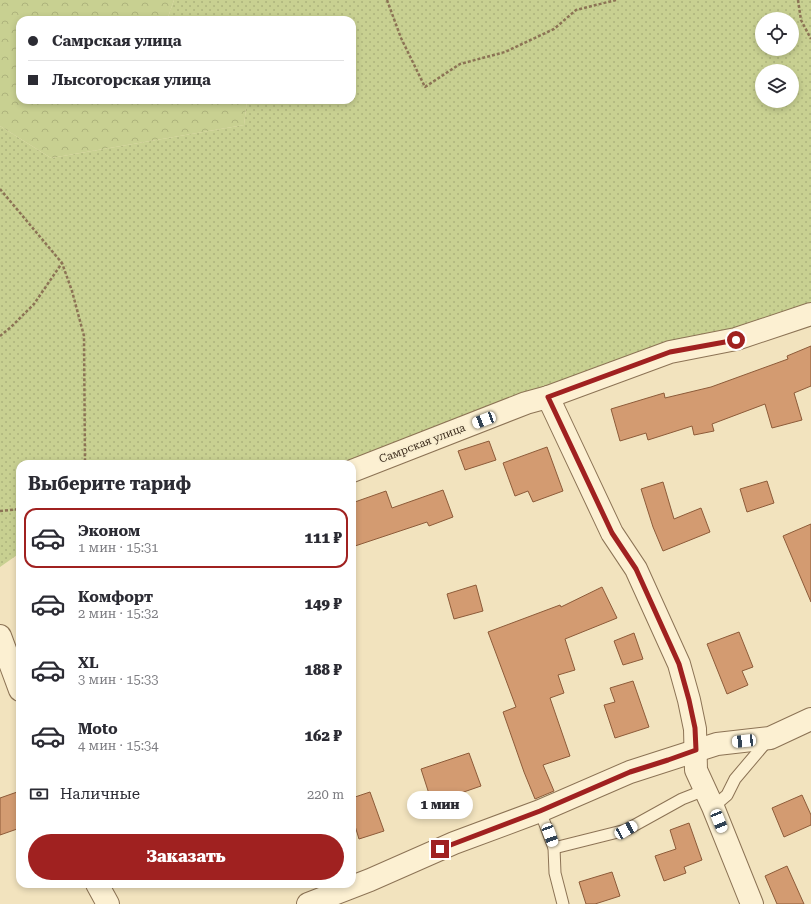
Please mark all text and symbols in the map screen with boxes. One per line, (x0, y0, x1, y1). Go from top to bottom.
map controls (755, 12, 799, 108)
button: locate (755, 12, 799, 56)
text: Самрская улица (52, 32, 182, 50)
button: layers (755, 64, 799, 108)
text: Лысогорская улица (52, 71, 211, 89)
route start (727, 331, 745, 349)
car (471, 410, 497, 430)
street label: Самрская улица (377, 421, 467, 466)
text: Выберите тариф (28, 473, 191, 494)
icon: car (30, 520, 66, 556)
text: Эконом (78, 522, 140, 540)
text: 111 ₽ (305, 529, 342, 547)
text: 1 мин · 15:31 (78, 540, 159, 555)
icon: car (30, 586, 66, 622)
text: Комфорт (78, 588, 153, 606)
text: 149 ₽ (305, 595, 342, 613)
text: 2 мин · 15:32 (78, 606, 159, 621)
icon: car (30, 652, 66, 688)
text: XL (78, 654, 99, 672)
text: 188 ₽ (305, 661, 342, 679)
text: 3 мин · 15:33 (78, 672, 159, 687)
icon: car (30, 718, 66, 754)
text: Moto (78, 720, 118, 738)
text: 162 ₽ (305, 727, 342, 745)
car (731, 734, 757, 748)
text: 4 мин · 15:34 (78, 738, 159, 753)
icon: cash (28, 783, 50, 805)
text: Наличные (60, 785, 140, 803)
text: 220 m (307, 787, 344, 802)
callout: 1 мин (407, 791, 473, 819)
text: 1 мин (420, 797, 460, 812)
car (709, 808, 729, 834)
car (613, 819, 639, 841)
car (540, 822, 560, 848)
button: Заказать (28, 834, 344, 880)
route end (431, 840, 449, 858)

